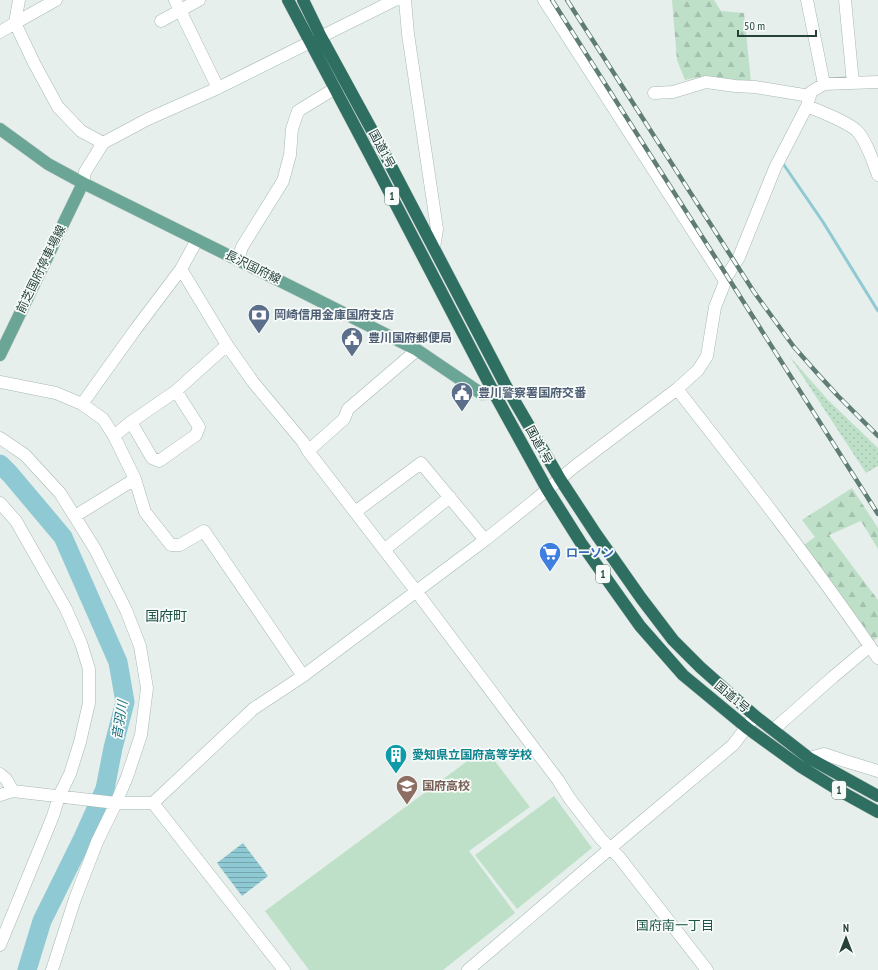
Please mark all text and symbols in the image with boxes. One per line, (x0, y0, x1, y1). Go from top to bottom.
scale bar (738, 12, 816, 38)
text: 50 m (744, 18, 765, 33)
street label: 国道1号 (366, 127, 399, 171)
road number: 1 (385, 187, 399, 205)
street label: 前芝国府停車場線 (13, 222, 68, 315)
street label: 長沢国府線 (223, 247, 283, 286)
bank icon: 岡崎信用金庫国府支店 (246, 302, 272, 335)
place label: 岡崎信用金庫国府支店 (274, 307, 394, 322)
public building icon: 豊川国府郵便局 (339, 325, 365, 358)
place label: 豊川国府郵便局 (368, 330, 452, 345)
public building icon: 豊川警察署国府交番 (449, 380, 475, 413)
place label: 豊川警察署国府交番 (478, 385, 587, 400)
street label: 国道1号 (523, 423, 556, 467)
supermarket icon: ローソン (537, 540, 563, 573)
place label: ローソン (566, 545, 614, 560)
road number: 1 (596, 565, 610, 583)
district label: 国府町 (145, 607, 187, 625)
street label: 国道1号 (712, 678, 753, 716)
water label: 音羽川 (108, 698, 131, 741)
building icon: 愛知県立国府高等学校 (383, 742, 409, 775)
place label: 愛知県立国府高等学校 (412, 747, 532, 762)
school or university icon: 国府高校 (394, 773, 420, 806)
place label: 国府高校 (422, 778, 470, 793)
road number: 1 (832, 781, 846, 799)
district label: 国府南一丁目 (636, 917, 714, 934)
north arrow (826, 918, 866, 958)
text: N (843, 921, 849, 935)

